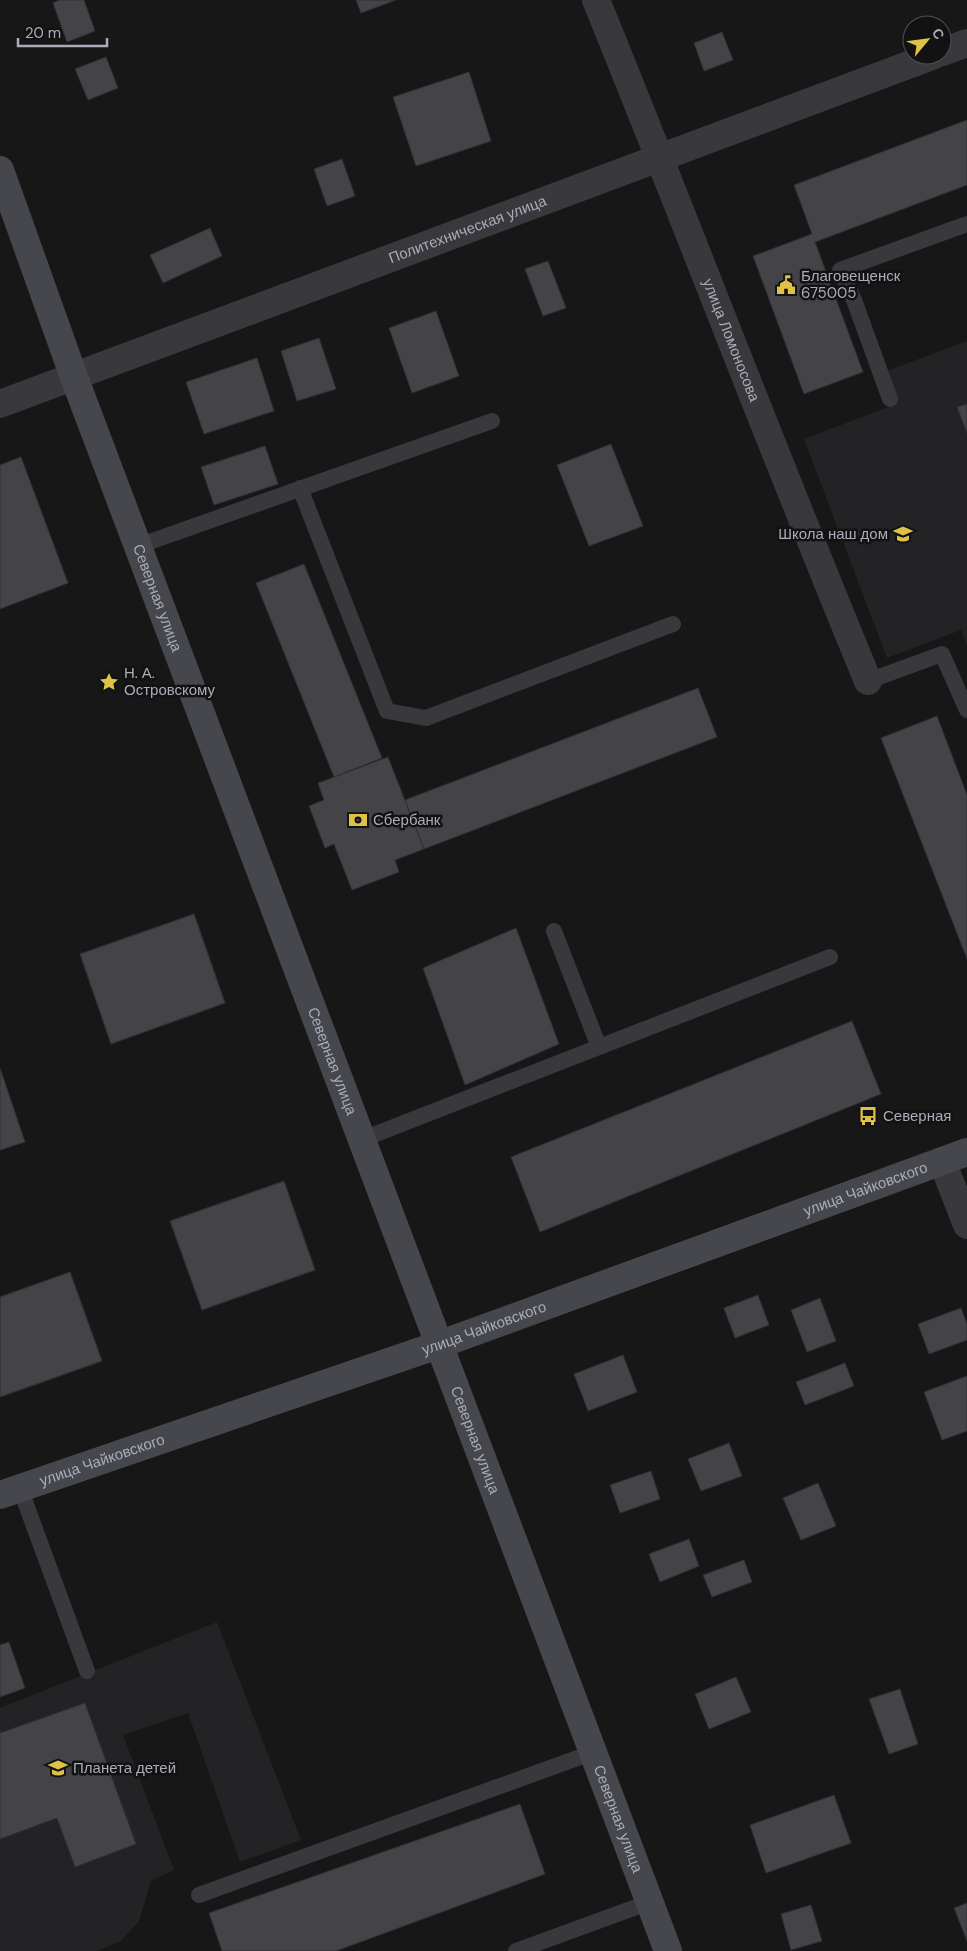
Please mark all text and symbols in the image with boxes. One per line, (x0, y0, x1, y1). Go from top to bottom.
scale bar (18, 15, 106, 47)
north arrow (902, 15, 952, 65)
text: 20 m (25, 23, 61, 43)
text: С (928, 25, 949, 42)
street label: Политехническая улица (386, 191, 550, 268)
place label: Благовещенск 675005 (801, 266, 901, 303)
public building icon: Благовещенск 675005 (775, 274, 797, 296)
street label: улица Ломоносова (698, 276, 765, 405)
school or university icon: Школа наш дом (892, 523, 914, 545)
place label: Школа наш дом (778, 524, 888, 544)
street label: Северная улица (128, 541, 187, 655)
place label: Н. А. Островскому (124, 663, 216, 700)
place icon: Н. А. Островскому (98, 671, 120, 693)
bank icon: Сбербанк (347, 809, 369, 831)
place label: Сбербанк (373, 810, 441, 830)
street label: Северная улица (303, 1004, 362, 1118)
bus stop icon: Северная (857, 1105, 879, 1127)
place label: Северная (883, 1106, 951, 1126)
street label: улица Чайковского (801, 1157, 930, 1221)
street label: улица Чайковского (419, 1296, 549, 1360)
street label: Северная улица (446, 1383, 505, 1497)
street label: улица Чайковского (37, 1429, 167, 1491)
school or university icon: Планета детей (47, 1757, 69, 1779)
place label: Планета детей (73, 1758, 176, 1778)
street label: Северная улица (589, 1762, 648, 1876)

